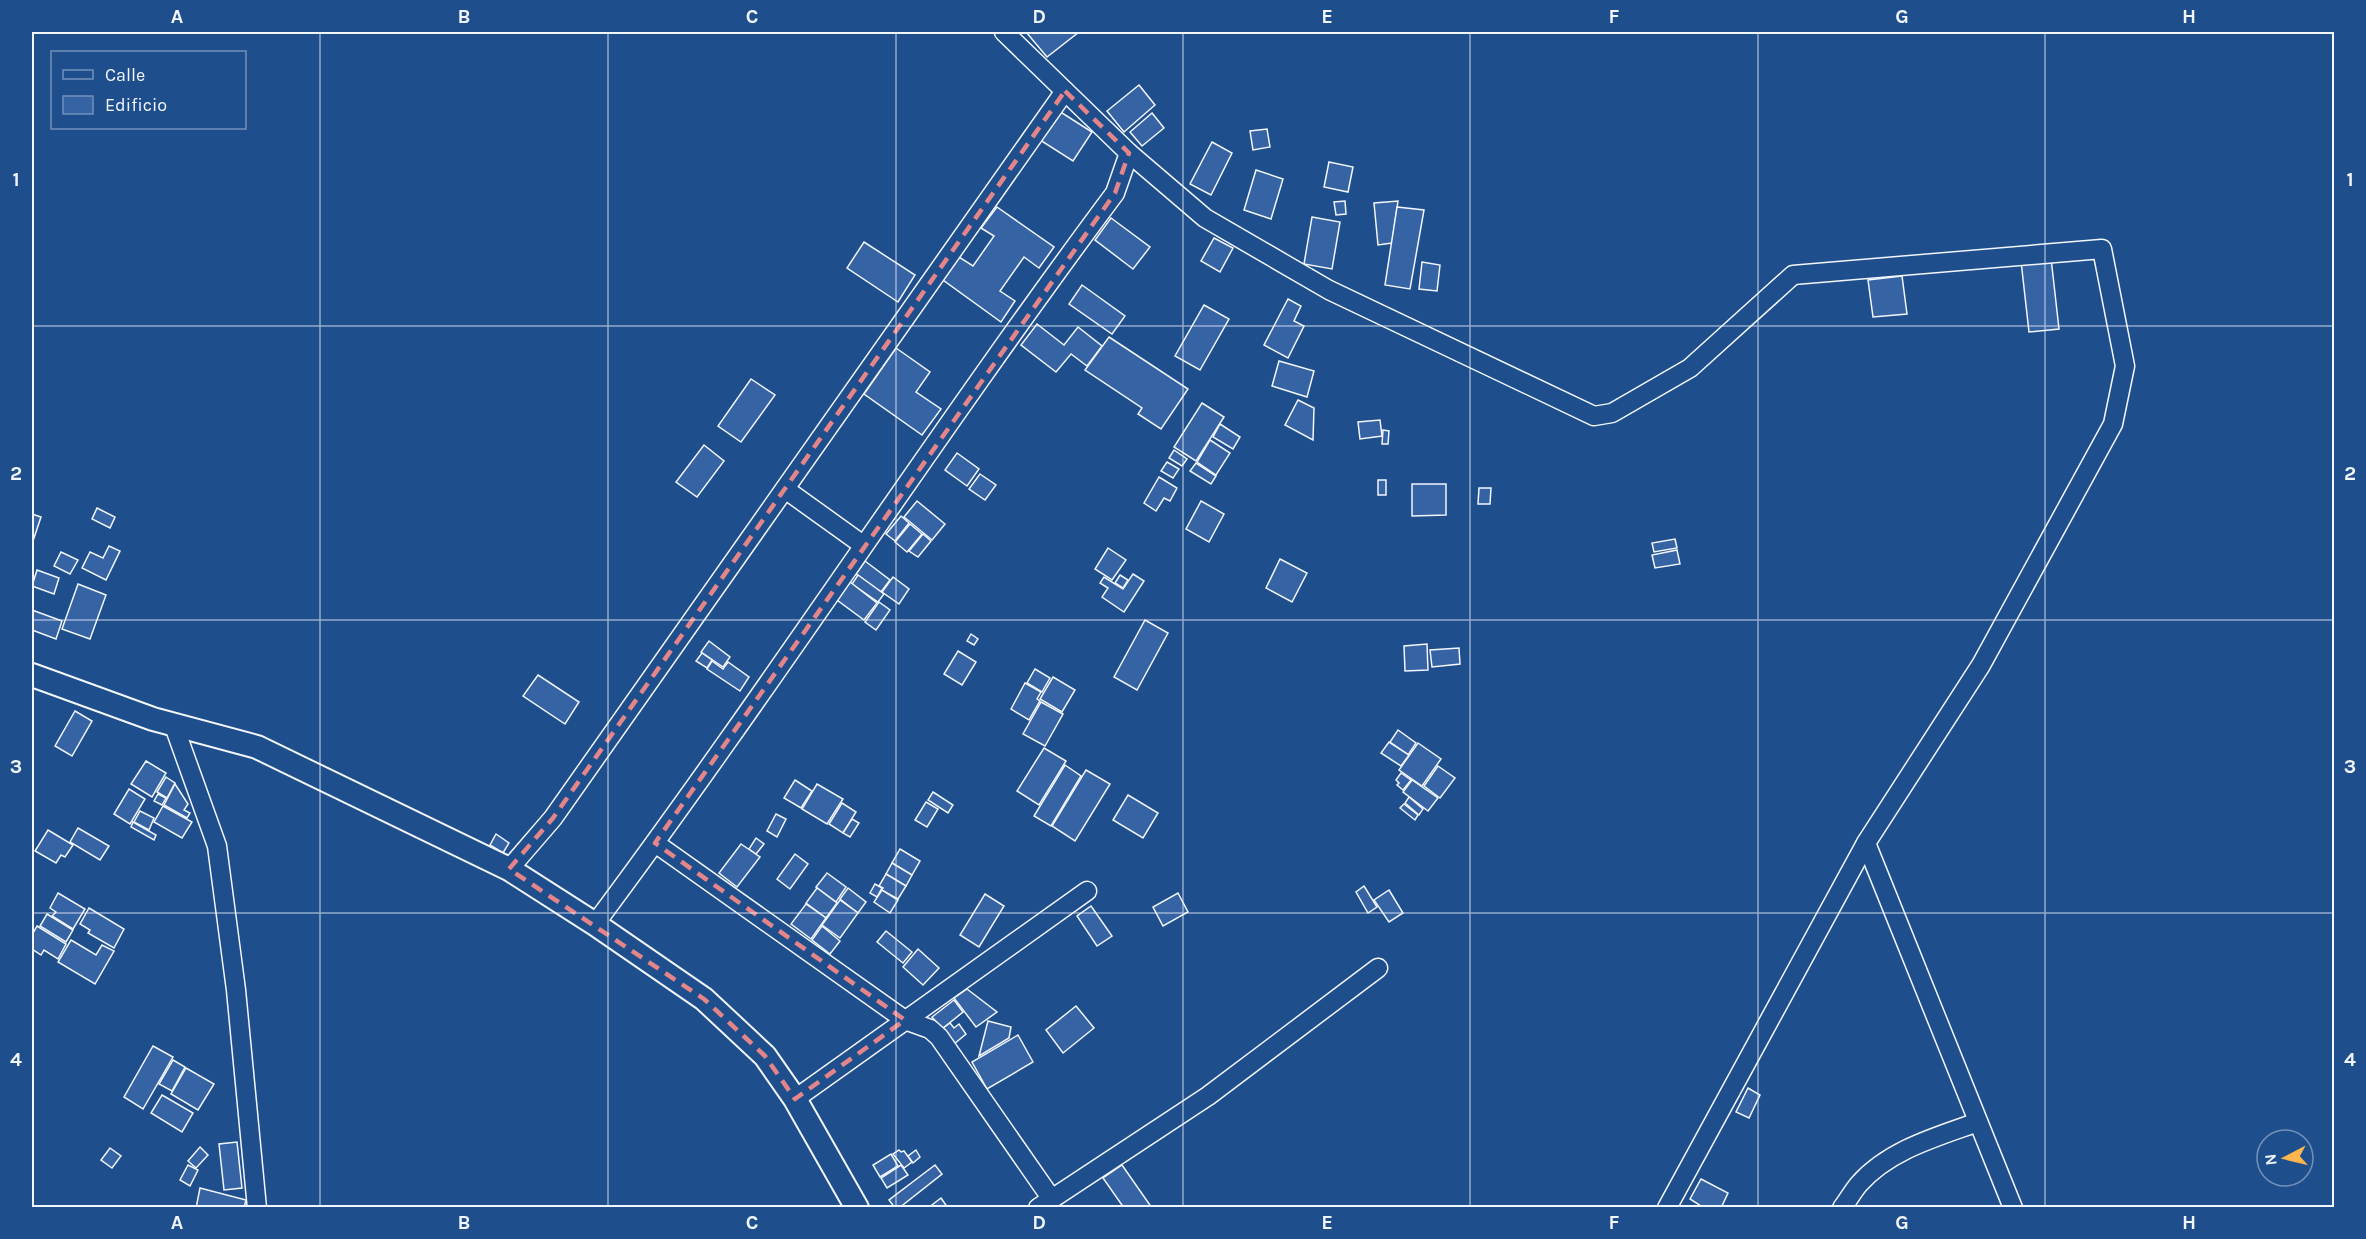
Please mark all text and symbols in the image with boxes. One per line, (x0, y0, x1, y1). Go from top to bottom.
text: A (171, 5, 184, 28)
text: B (458, 5, 470, 28)
text: C (746, 5, 758, 28)
text: D (1032, 5, 1046, 28)
text: E (1321, 5, 1333, 28)
text: F (1609, 5, 1620, 28)
text: G (1895, 5, 1909, 28)
text: H (2182, 5, 2196, 28)
legend (51, 51, 246, 129)
text: Calle (105, 64, 145, 86)
text: Edificio (105, 94, 167, 116)
text: 1 (12, 168, 20, 191)
text: 1 (2346, 168, 2354, 191)
text: 2 (10, 462, 22, 485)
text: 2 (2344, 462, 2356, 485)
text: 3 (10, 755, 22, 778)
text: 3 (2344, 755, 2356, 778)
text: 4 (10, 1048, 22, 1071)
text: 4 (2344, 1048, 2356, 1071)
north arrow (2255, 1128, 2315, 1188)
text: N (2260, 1153, 2281, 1167)
text: A (171, 1211, 184, 1234)
text: B (458, 1211, 470, 1234)
text: C (746, 1211, 758, 1234)
text: D (1032, 1211, 1046, 1234)
text: E (1321, 1211, 1333, 1234)
text: F (1609, 1211, 1620, 1234)
text: G (1895, 1211, 1909, 1234)
text: H (2182, 1211, 2196, 1234)

